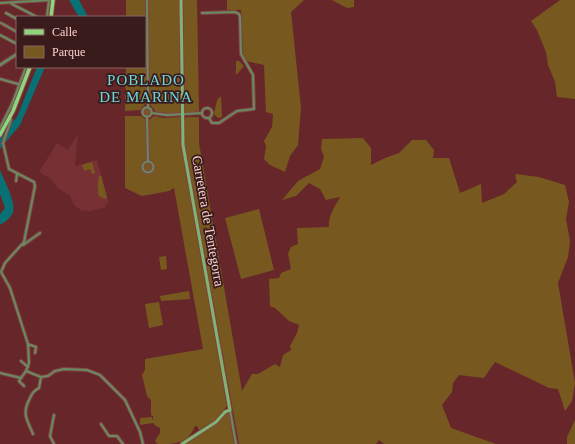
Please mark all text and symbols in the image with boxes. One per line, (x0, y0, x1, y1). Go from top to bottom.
legend (16, 16, 146, 68)
text: Calle (52, 25, 77, 39)
text: Parque (52, 45, 85, 59)
district label: POBLADO DE MARINA (99, 72, 193, 105)
street label: Carretera de Tentegorra (189, 154, 227, 288)

